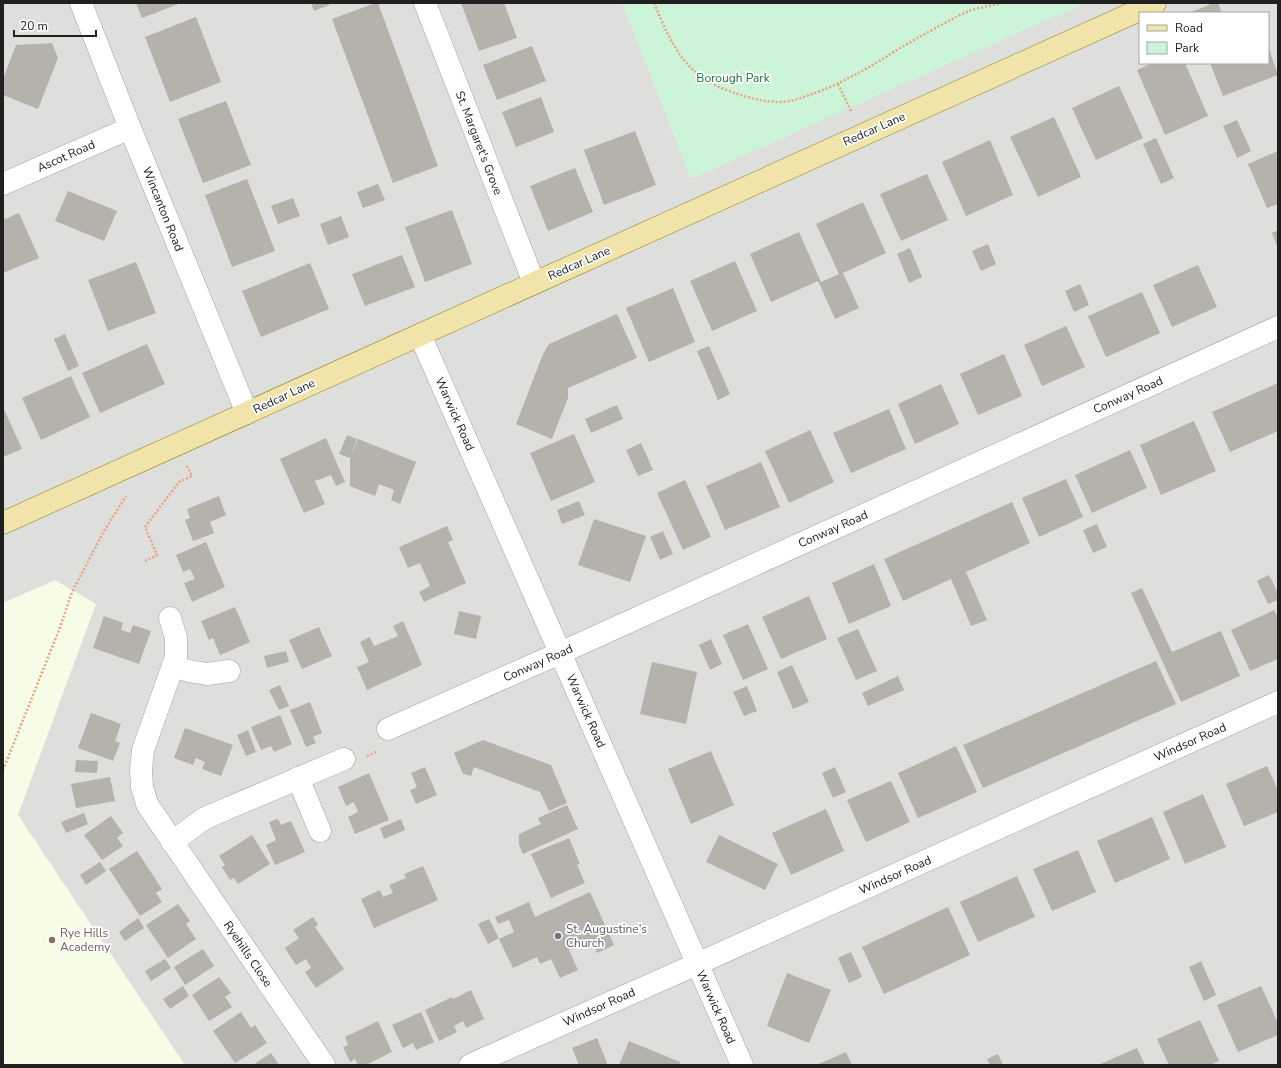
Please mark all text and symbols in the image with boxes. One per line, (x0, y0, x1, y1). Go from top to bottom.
scale bar (14, 12, 96, 38)
legend (1139, 12, 1269, 64)
text: 20 m (20, 18, 48, 34)
text: Road (1175, 20, 1203, 36)
text: Park (1175, 40, 1200, 56)
park label: Borough Park (696, 70, 771, 86)
street label: St. Margaret's Grove (452, 89, 506, 197)
street label: Redcar Lane (840, 108, 908, 150)
street label: Ascot Road (35, 136, 97, 176)
street label: Wincanton Road (139, 164, 187, 254)
street label: Redcar Lane (545, 242, 613, 284)
street label: Conway Road (1091, 373, 1165, 417)
street label: Redcar Lane (250, 375, 318, 417)
street label: Warwick Road (432, 375, 478, 453)
street label: Conway Road (796, 507, 870, 551)
street label: Conway Road (501, 641, 575, 685)
street label: Warwick Road (563, 672, 609, 750)
street label: Windsor Road (1151, 719, 1229, 765)
street label: Windsor Road (856, 852, 934, 898)
street label: Ryehills Close (220, 918, 276, 990)
place label: St. Augustine's Church (566, 921, 647, 951)
place label: Rye Hills Academy (60, 925, 111, 955)
marker: St. Augustine's Church (553, 931, 563, 941)
marker: Rye Hills Academy (47, 935, 57, 945)
street label: Warwick Road (693, 968, 739, 1046)
street label: Windsor Road (560, 984, 638, 1030)

